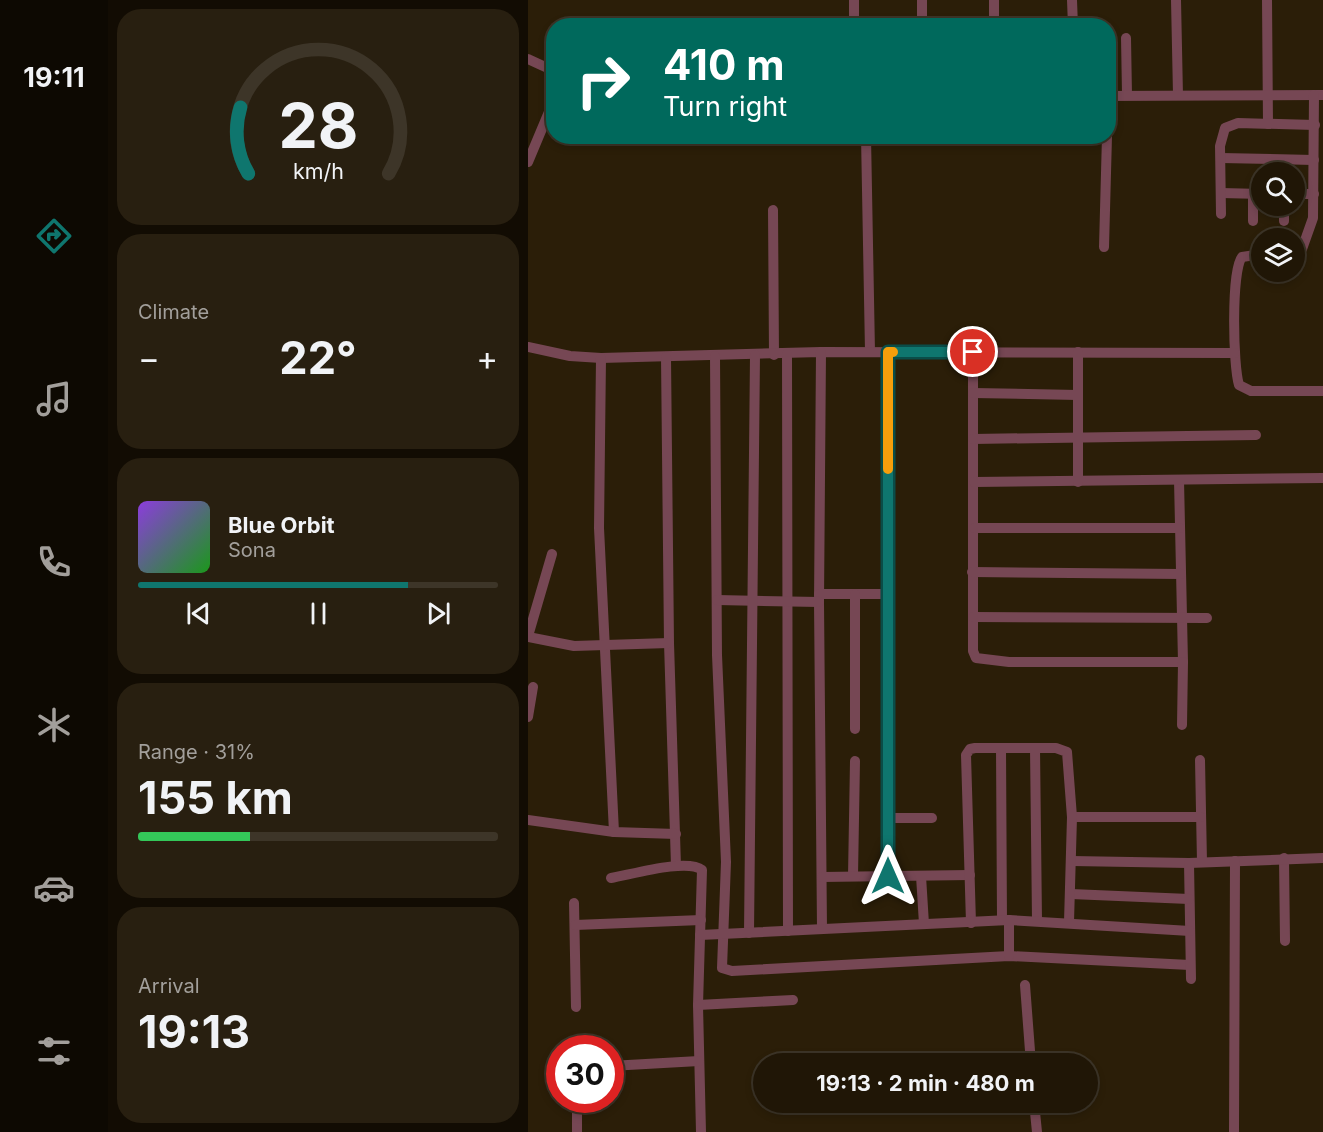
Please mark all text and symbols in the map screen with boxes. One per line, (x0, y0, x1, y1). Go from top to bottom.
text: 410 m (663, 39, 785, 90)
icon: right (564, 42, 642, 120)
text: 19:11 (23, 61, 85, 94)
text: 28 (278, 88, 358, 163)
text: Turn right (663, 90, 787, 123)
text: km/h (293, 158, 343, 184)
map controls (1251, 162, 1305, 282)
button: search (1251, 162, 1305, 216)
icon: directions (33, 215, 75, 257)
button: layers (1251, 228, 1305, 282)
text: Climate (138, 300, 209, 324)
pin (947, 326, 998, 377)
text: 22° (279, 330, 357, 385)
icon: arrive (956, 335, 989, 368)
text: − (138, 338, 160, 378)
text: + (476, 338, 498, 378)
icon: music (33, 378, 75, 420)
text: Blue Orbit (228, 512, 335, 538)
text: Sona (228, 538, 276, 562)
icon: phone (33, 541, 75, 583)
icon: previous (182, 597, 215, 630)
icon: pause (302, 597, 335, 630)
icon: next (422, 597, 455, 630)
icon: climate (33, 704, 75, 746)
text: Range · 31% (138, 740, 255, 764)
text: 155 km (138, 770, 293, 825)
position arrow (856, 844, 920, 908)
icon: car (33, 867, 75, 909)
text: Arrival (138, 974, 200, 998)
text: 19:13 (138, 1004, 250, 1059)
icon: filters (33, 1030, 75, 1072)
speed limit sign: 30 (546, 1035, 624, 1113)
text: 19:13 · 2 min · 480 m (816, 1070, 1035, 1096)

